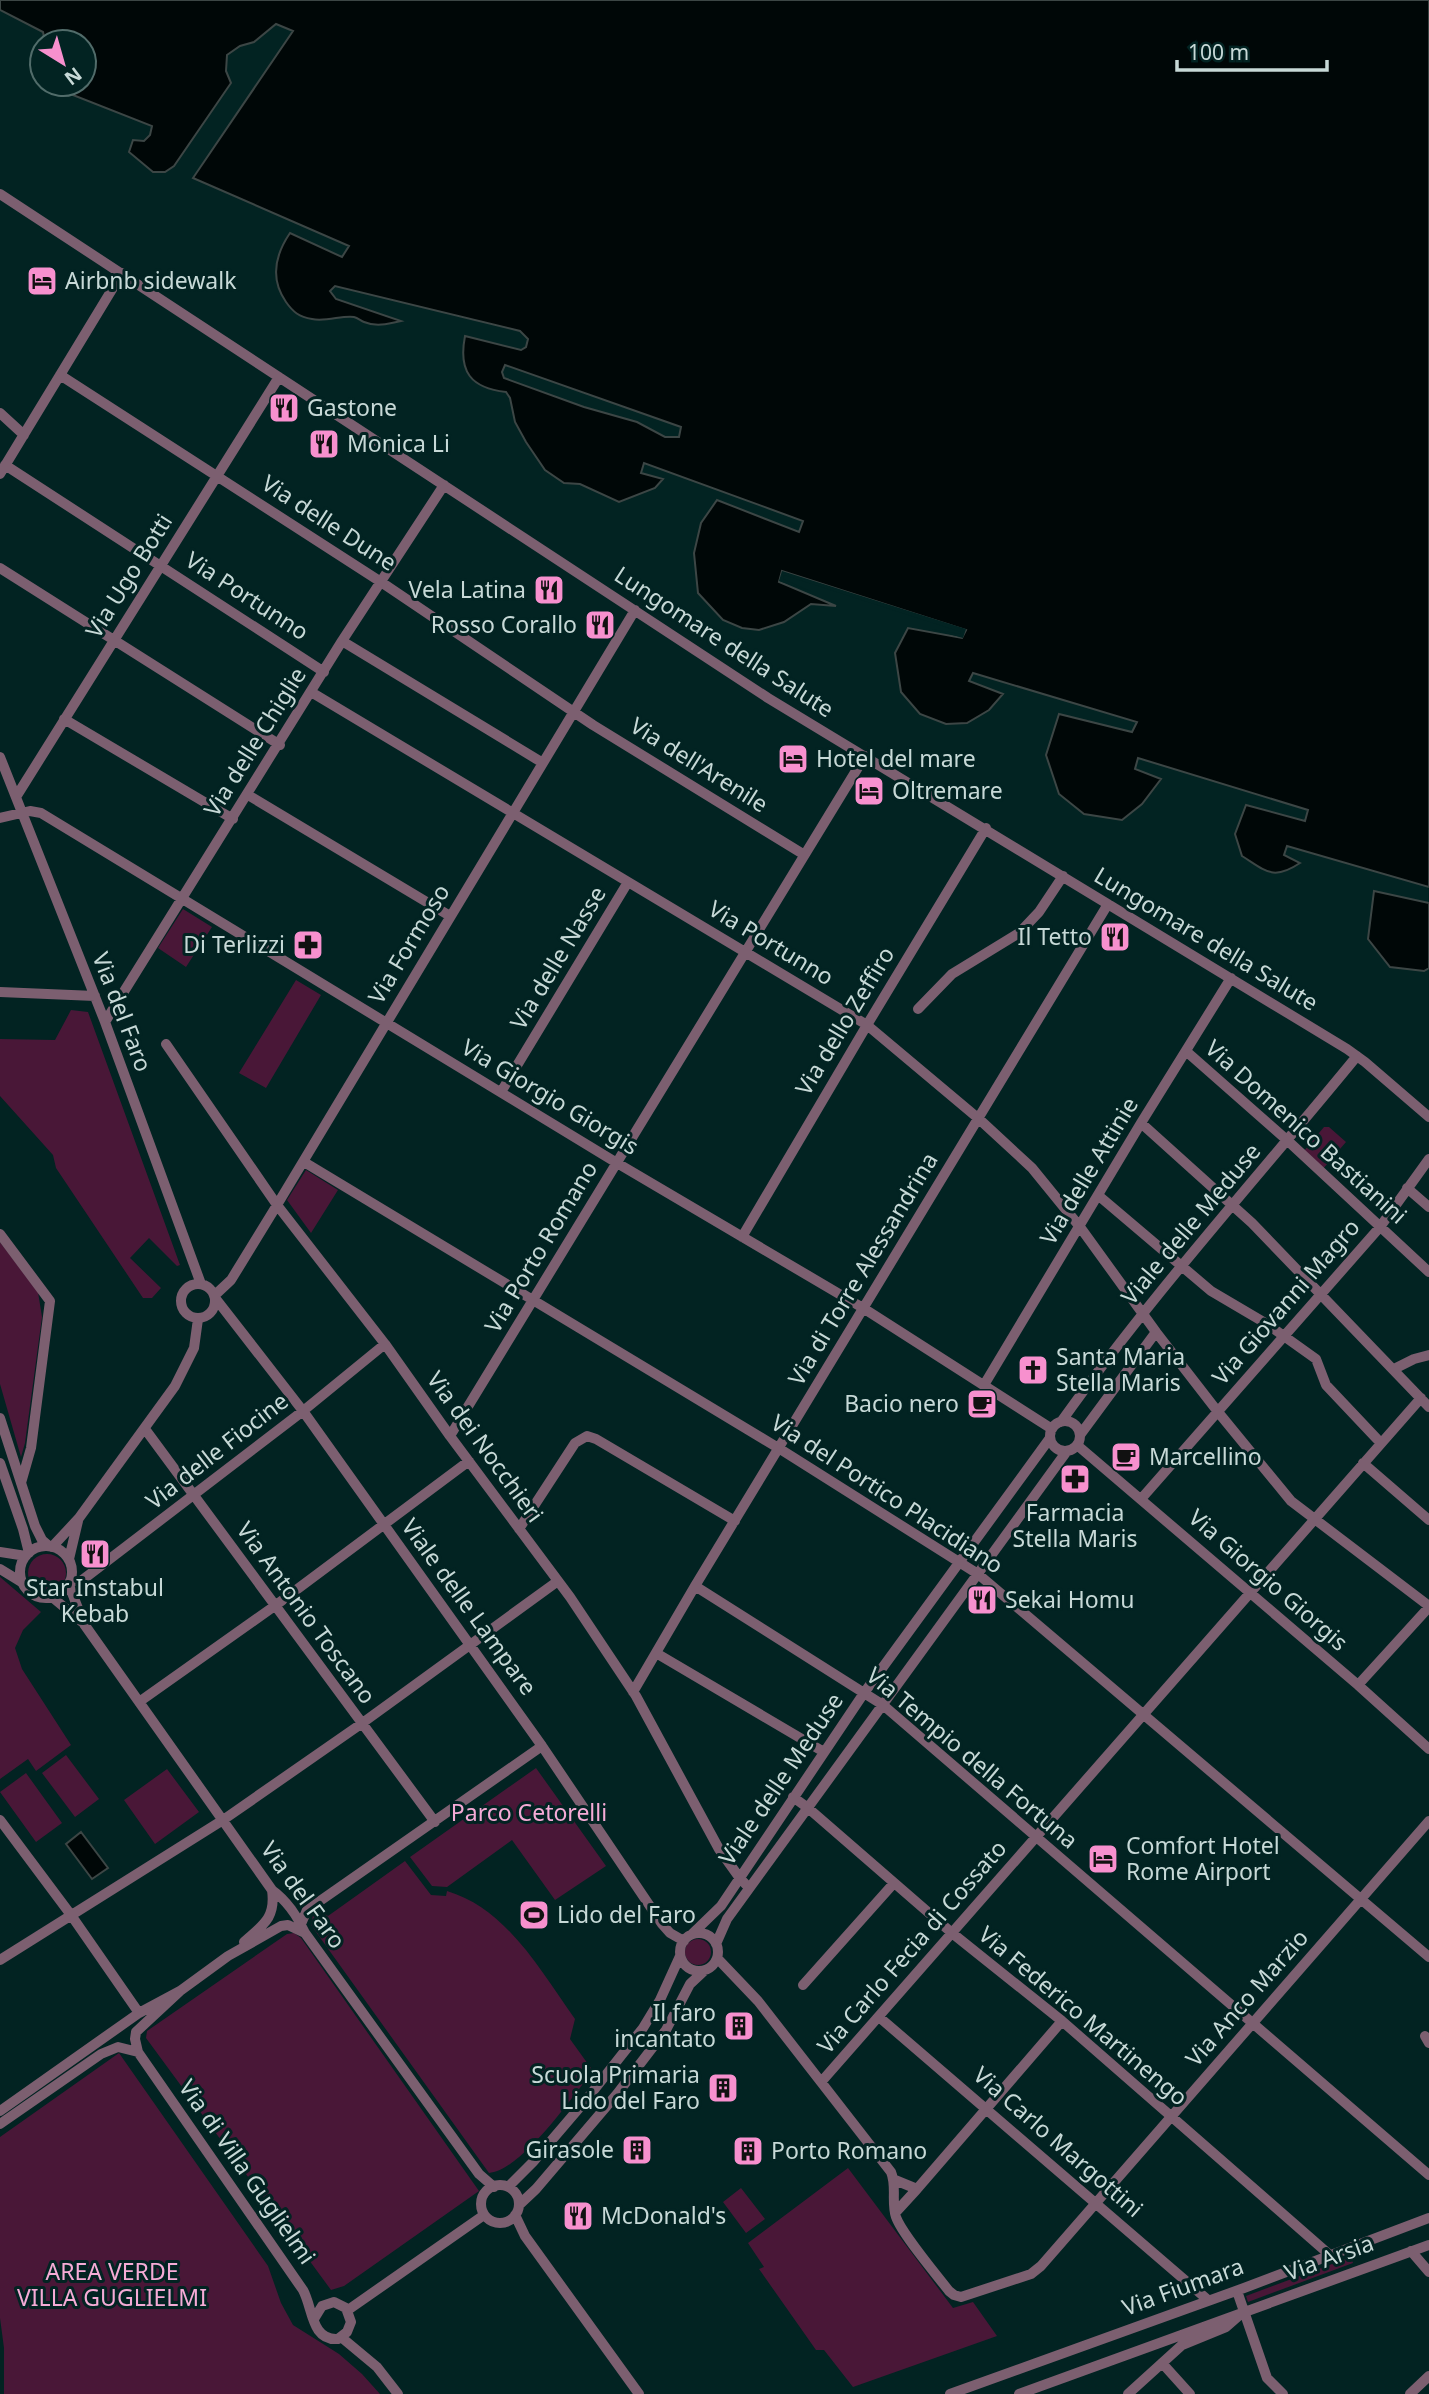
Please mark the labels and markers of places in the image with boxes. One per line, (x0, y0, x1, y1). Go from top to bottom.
hotel icon: Airbnb sidewalk (25, 264, 59, 298)
place label: Airbnb sidewalk (65, 264, 237, 296)
restaurant icon: Gastone (267, 391, 301, 425)
place label: Gastone (307, 391, 397, 423)
restaurant icon: Monica Li (307, 427, 341, 461)
place label: Monica Li (347, 427, 450, 459)
place label: Vela Latina (409, 573, 526, 605)
restaurant icon: Vela Latina (532, 573, 566, 607)
place label: Rosso Corallo (431, 608, 577, 640)
restaurant icon: Rosso Corallo (583, 608, 617, 642)
hotel icon: Hotel del mare (776, 742, 810, 776)
place label: Hotel del mare (816, 742, 976, 774)
hotel icon: Oltremare (852, 774, 886, 808)
place label: Oltremare (892, 774, 1003, 806)
place label: Il Tetto (1018, 920, 1092, 952)
restaurant icon: Il Tetto (1098, 920, 1132, 954)
place label: Di Terlizzi (183, 928, 285, 960)
pharmacy icon: Di Terlizzi (291, 928, 325, 962)
place label: Santa Maria Stella Maris (1056, 1340, 1185, 1398)
church icon: Santa Maria Stella Maris (1016, 1353, 1050, 1387)
place label: Bacio nero (844, 1387, 959, 1419)
cafe icon: Bacio nero (965, 1387, 999, 1421)
cafe icon: Marcellino (1109, 1440, 1143, 1474)
place label: Marcellino (1149, 1440, 1262, 1472)
pharmacy icon: Farmacia Stella Maris (1058, 1462, 1092, 1496)
place label: Farmacia Stella Maris (1013, 1496, 1137, 1554)
restaurant icon: Star Instabul Kebab (78, 1537, 112, 1571)
place label: Star Instabul Kebab (26, 1571, 164, 1629)
restaurant icon: Sekai Homu (965, 1583, 999, 1617)
place label: Sekai Homu (1005, 1583, 1134, 1615)
place label: Comfort Hotel Rome Airport (1126, 1829, 1280, 1887)
hotel icon: Comfort Hotel Rome Airport (1086, 1842, 1120, 1876)
sports icon: Lido del Faro (517, 1898, 551, 1932)
place label: Lido del Faro (557, 1898, 696, 1930)
place label: Il faro incantato (614, 1996, 716, 2054)
building icon: Il faro incantato (722, 2009, 756, 2043)
place label: Scuola Primaria Lido del Faro (531, 2058, 700, 2116)
building icon: Scuola Primaria Lido del Faro (706, 2071, 740, 2105)
place label: Girasole (526, 2133, 614, 2165)
building icon: Girasole (620, 2133, 654, 2167)
building icon: Porto Romano (731, 2134, 765, 2168)
place label: Porto Romano (771, 2134, 927, 2166)
restaurant icon: McDonald's (561, 2199, 595, 2233)
place label: McDonald's (601, 2199, 726, 2231)

